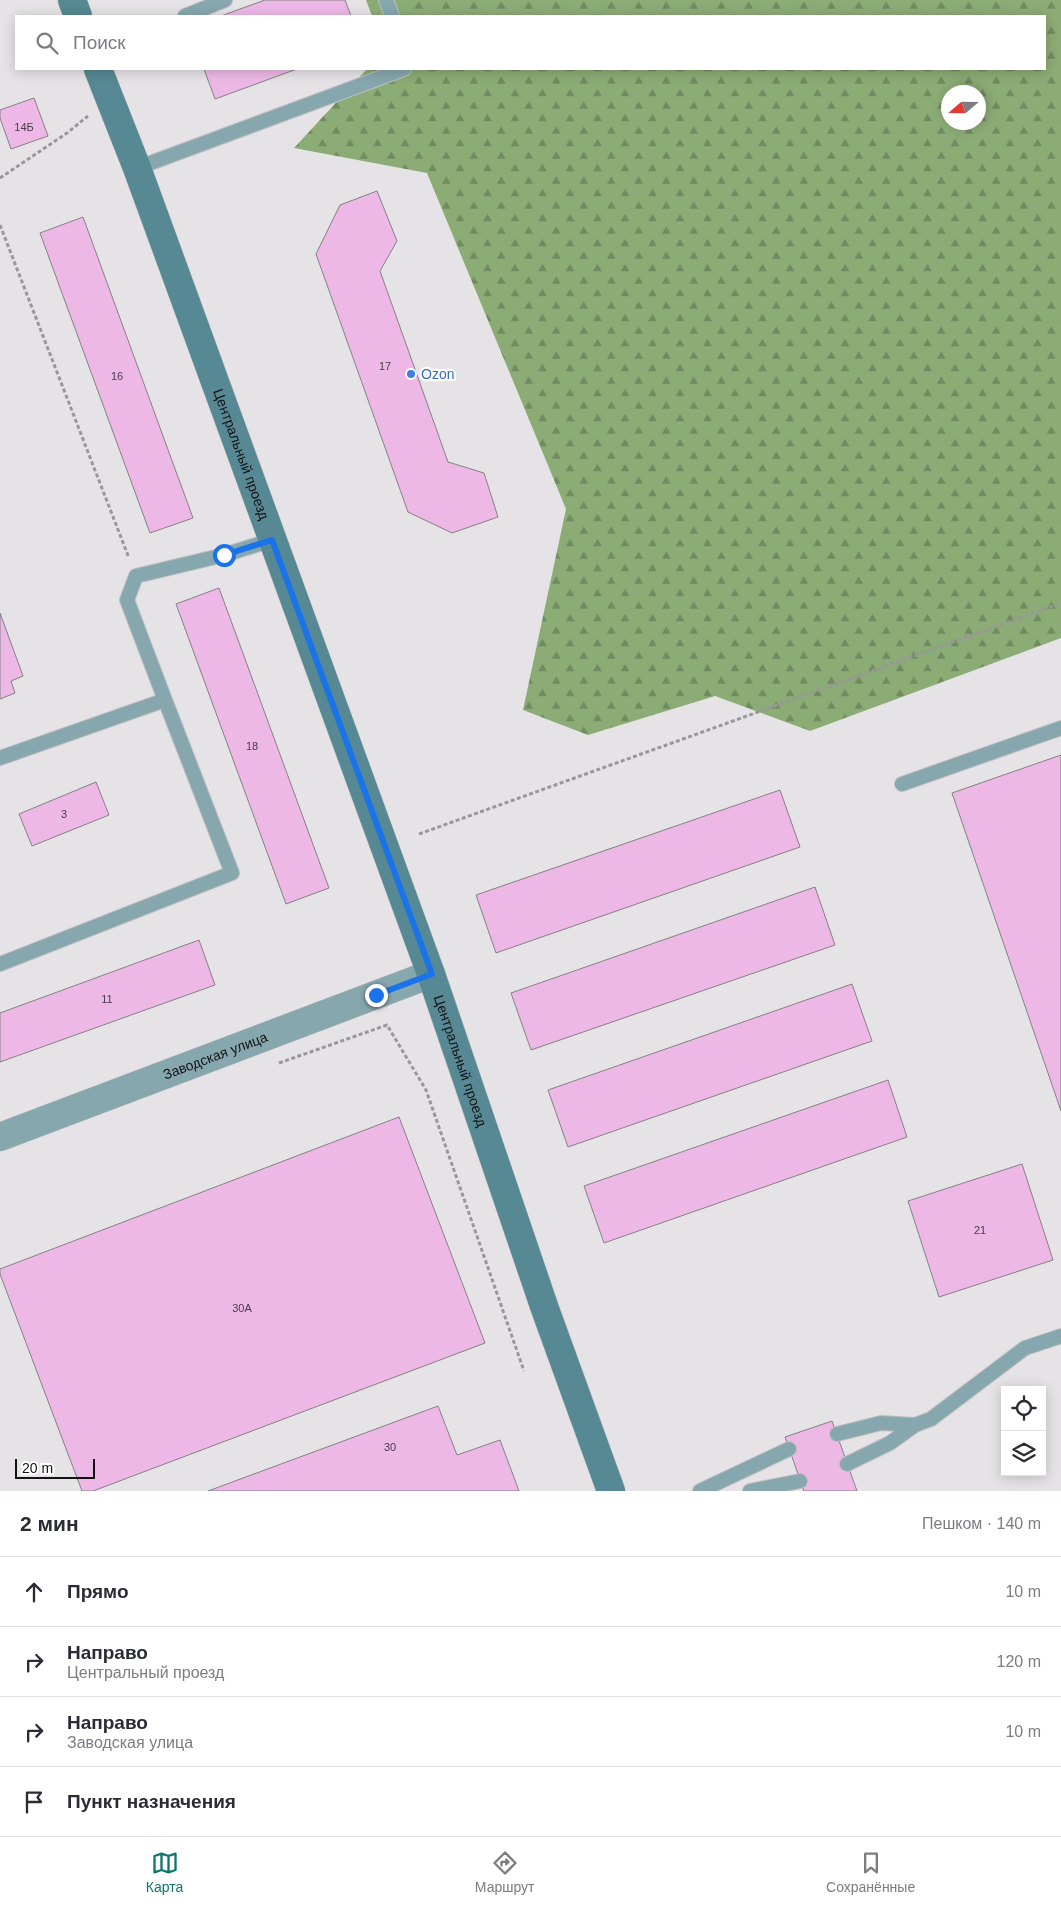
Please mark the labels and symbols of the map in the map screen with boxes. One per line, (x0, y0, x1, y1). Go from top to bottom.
north arrow (941, 85, 986, 130)
house number: 14Б (14, 121, 34, 133)
house number: 17 (379, 360, 391, 372)
place label: Ozon (421, 366, 454, 382)
marker: Ozon (405, 368, 417, 380)
house number: 16 (111, 370, 123, 382)
street label: Центральный проезд (210, 387, 273, 522)
route start (213, 544, 236, 567)
house number: 18 (246, 740, 258, 752)
house number: 3 (61, 808, 67, 820)
route end (365, 984, 388, 1007)
house number: 11 (101, 993, 113, 1005)
street label: Центральный проезд (431, 993, 490, 1129)
street label: Заводская улица (161, 1029, 270, 1083)
house number: 21 (974, 1224, 986, 1236)
house number: 30А (232, 1302, 252, 1314)
house number: 30 (384, 1441, 396, 1453)
scale bar (15, 1456, 95, 1479)

